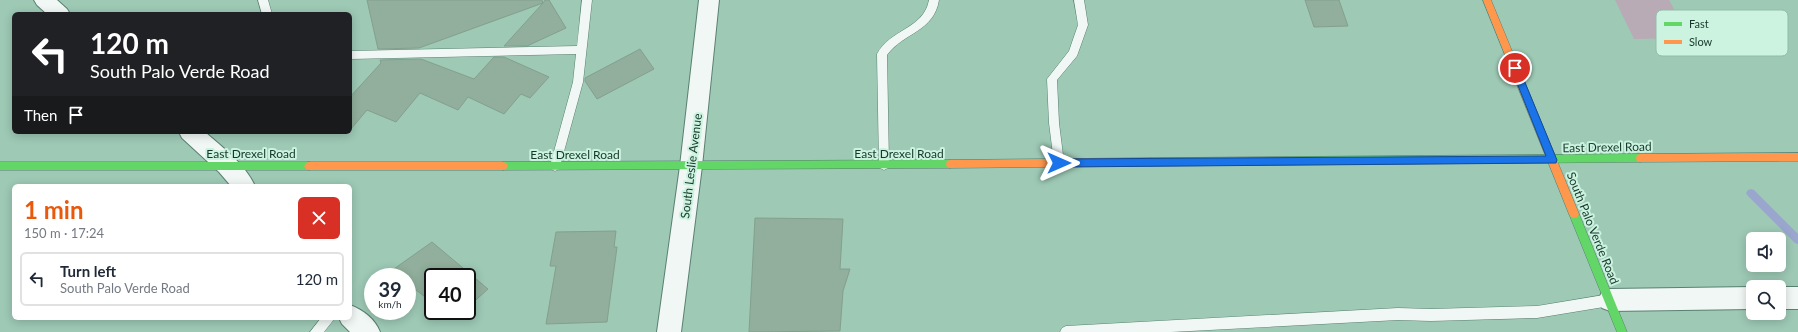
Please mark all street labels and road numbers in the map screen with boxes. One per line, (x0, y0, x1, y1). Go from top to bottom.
street label: South Leslie Avenue (677, 113, 705, 219)
street label: East Drexel Road (1562, 139, 1652, 155)
street label: East Drexel Road (206, 146, 296, 161)
street label: East Drexel Road (854, 146, 944, 161)
street label: East Drexel Road (530, 147, 620, 162)
street label: South Palo Verde Road (1564, 170, 1622, 286)

